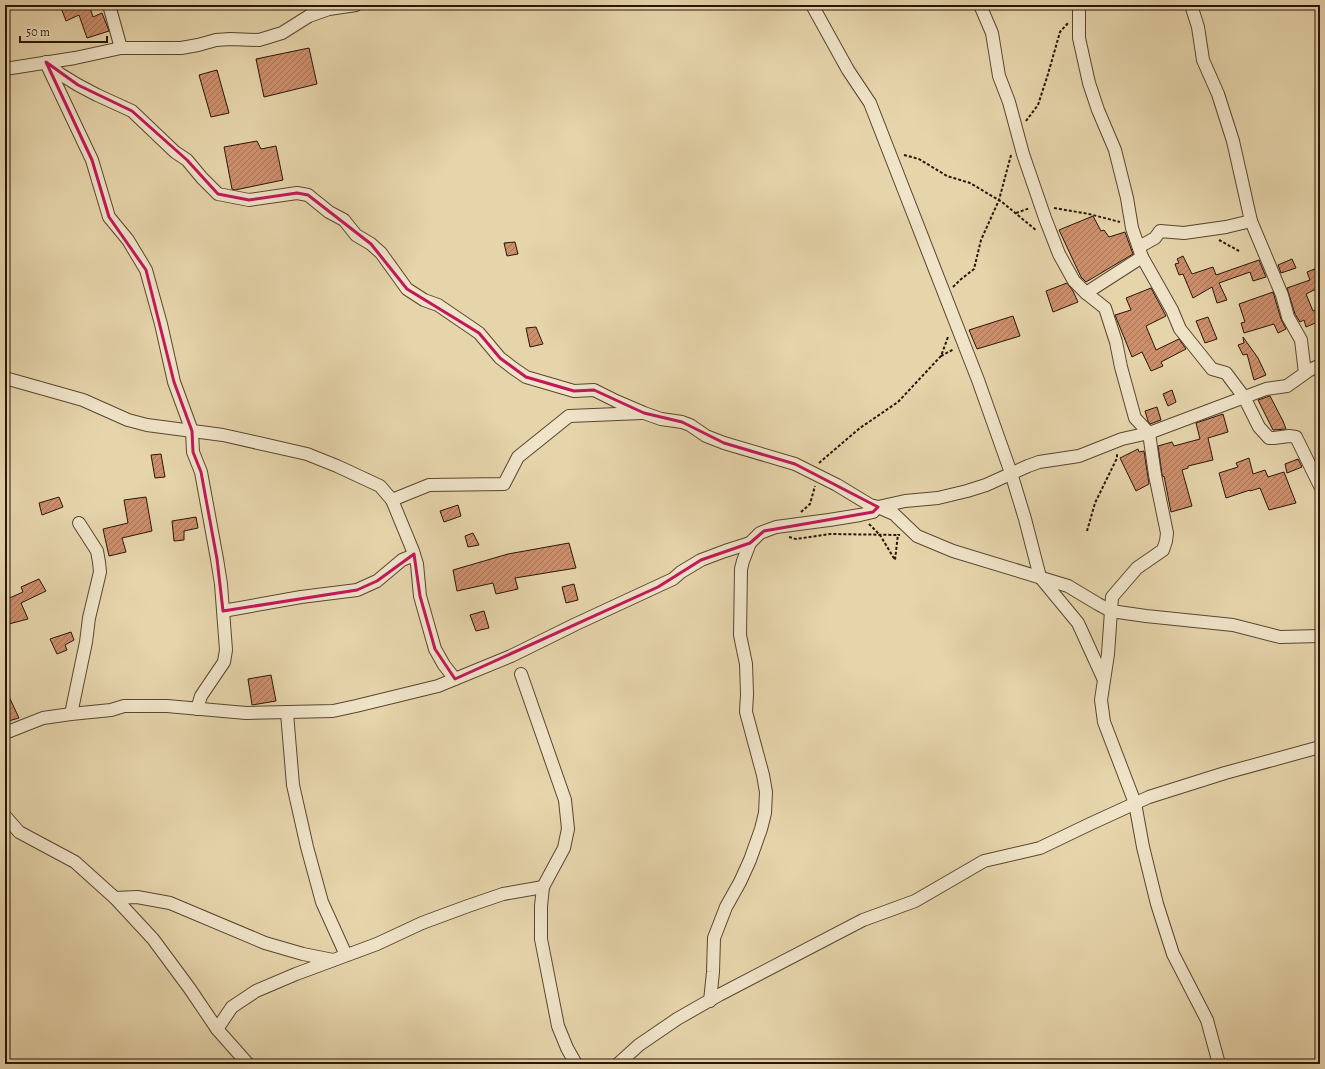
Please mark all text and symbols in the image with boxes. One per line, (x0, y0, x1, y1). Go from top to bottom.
scale bar (20, 18, 107, 44)
text: 50 m (26, 24, 50, 40)

